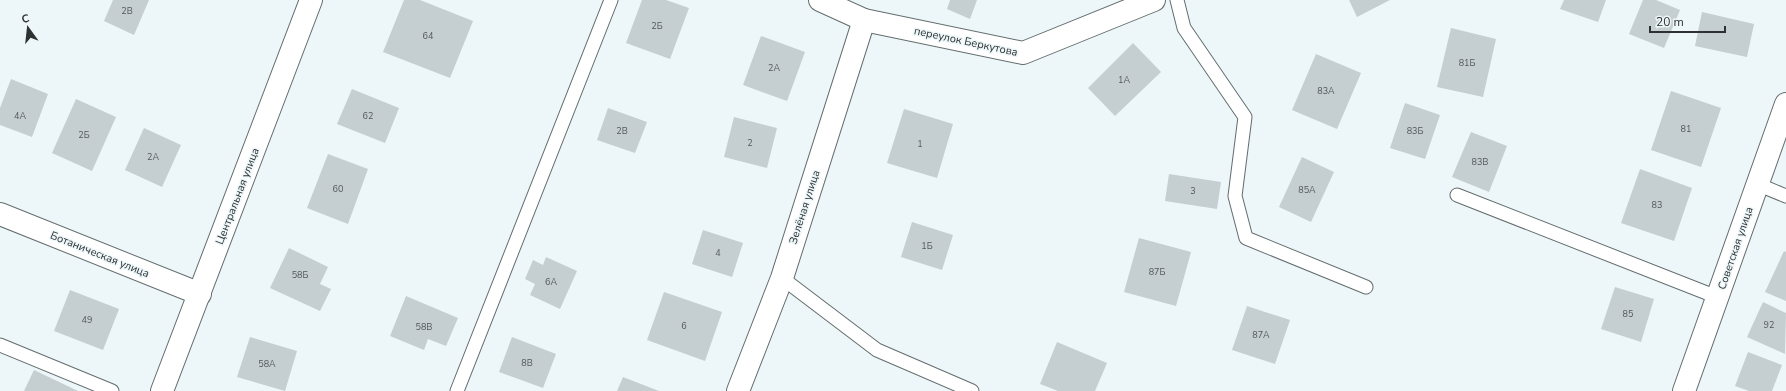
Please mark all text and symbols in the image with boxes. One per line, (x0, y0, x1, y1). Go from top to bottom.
house number: 2В (121, 5, 133, 17)
north arrow (8, 8, 48, 48)
scale bar (1650, 8, 1725, 34)
text: С (20, 10, 32, 27)
text: 20 m (1656, 14, 1684, 30)
house number: 2Б (651, 20, 663, 32)
street label: переулок Беркутова (913, 23, 1019, 60)
house number: 64 (423, 30, 434, 42)
house number: 81Б (1459, 57, 1475, 69)
house number: 2А (768, 62, 780, 74)
house number: 1А (1118, 74, 1130, 86)
house number: 83А (1317, 85, 1335, 97)
house number: 4А (14, 110, 26, 122)
house number: 62 (363, 110, 373, 122)
house number: 81 (1681, 123, 1691, 135)
house number: 2В (616, 125, 628, 137)
house number: 83Б (1407, 125, 1423, 137)
house number: 2Б (78, 129, 90, 141)
house number: 2 (747, 137, 753, 149)
house number: 1 (917, 138, 923, 150)
street label: Центральная улица (212, 146, 263, 247)
house number: 2А (147, 151, 159, 163)
house number: 83В (1472, 156, 1488, 168)
street label: Зелёная улица (785, 168, 824, 246)
house number: 60 (333, 183, 343, 195)
house number: 85А (1298, 184, 1316, 196)
house number: 3 (1190, 185, 1196, 197)
house number: 83 (1652, 199, 1662, 211)
street label: Советская улица (1714, 205, 1757, 292)
street label: Ботаническая улица (48, 228, 152, 281)
house number: 1Б (921, 240, 933, 252)
house number: 4 (715, 247, 721, 259)
house number: 87Б (1149, 266, 1165, 278)
house number: 58Б (292, 269, 308, 281)
house number: 6А (545, 276, 557, 288)
house number: 85 (1623, 308, 1633, 320)
house number: 49 (82, 314, 92, 326)
house number: 92 (1764, 319, 1774, 331)
house number: 6 (681, 320, 687, 332)
house number: 58В (416, 321, 432, 333)
house number: 87А (1252, 329, 1270, 341)
house number: 8В (521, 357, 533, 369)
house number: 58А (258, 358, 276, 370)

